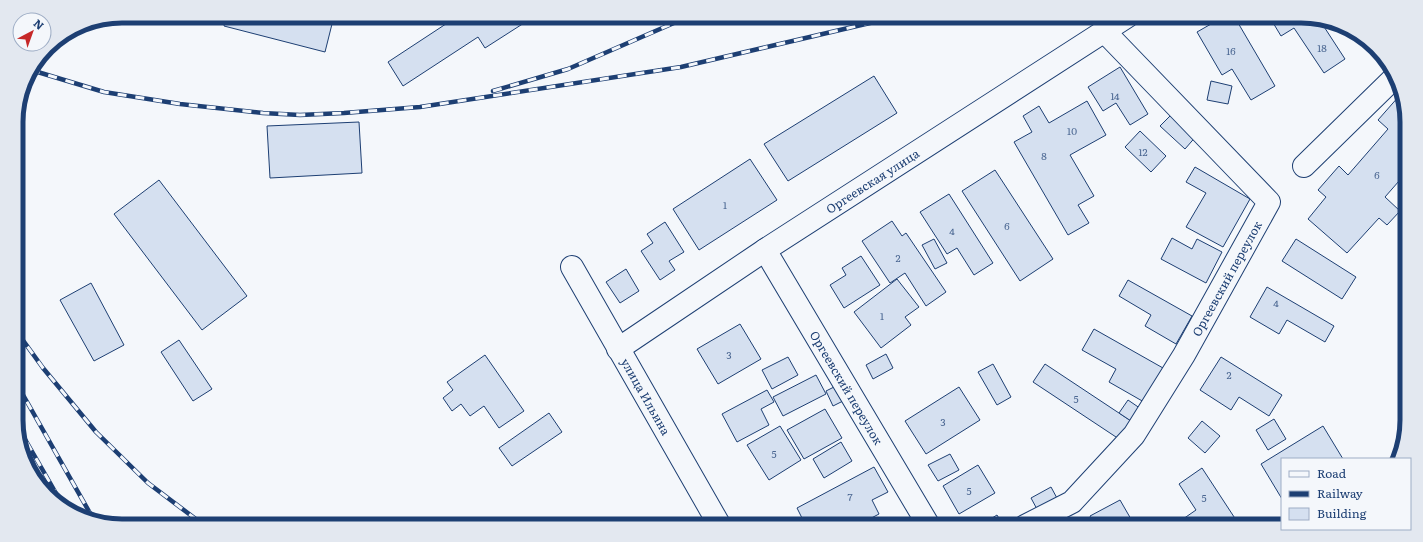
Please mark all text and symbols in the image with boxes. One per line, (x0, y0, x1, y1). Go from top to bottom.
north arrow (12, 12, 52, 52)
text: N (30, 15, 48, 33)
house number: 18 (1317, 40, 1327, 55)
house number: 16 (1226, 43, 1236, 58)
house number: 14 (1110, 88, 1120, 103)
house number: 10 (1067, 123, 1077, 138)
street label: Оргеевская улица (822, 144, 923, 218)
house number: 12 (1138, 144, 1148, 159)
house number: 8 (1041, 148, 1047, 163)
house number: 6 (1374, 167, 1380, 182)
house number: 1 (723, 197, 727, 212)
street label: Оргеевский переулок (1187, 217, 1266, 339)
house number: 6 (1004, 218, 1010, 233)
house number: 4 (949, 223, 955, 238)
house number: 2 (895, 250, 901, 265)
house number: 4 (1273, 295, 1279, 310)
house number: 1 (880, 308, 884, 323)
street label: Оргеевский переулок (806, 327, 888, 448)
house number: 3 (726, 347, 732, 362)
street label: улица Ильина (617, 354, 675, 439)
house number: 2 (1226, 367, 1232, 382)
house number: 5 (1073, 391, 1079, 406)
house number: 3 (940, 414, 946, 429)
house number: 5 (771, 446, 777, 461)
legend (1281, 458, 1411, 530)
text: Road (1317, 464, 1347, 482)
house number: 5 (966, 483, 972, 498)
text: Railway (1317, 484, 1363, 502)
house number: 7 (847, 489, 853, 504)
house number: 5 (1201, 490, 1207, 505)
text: Building (1317, 504, 1367, 522)

